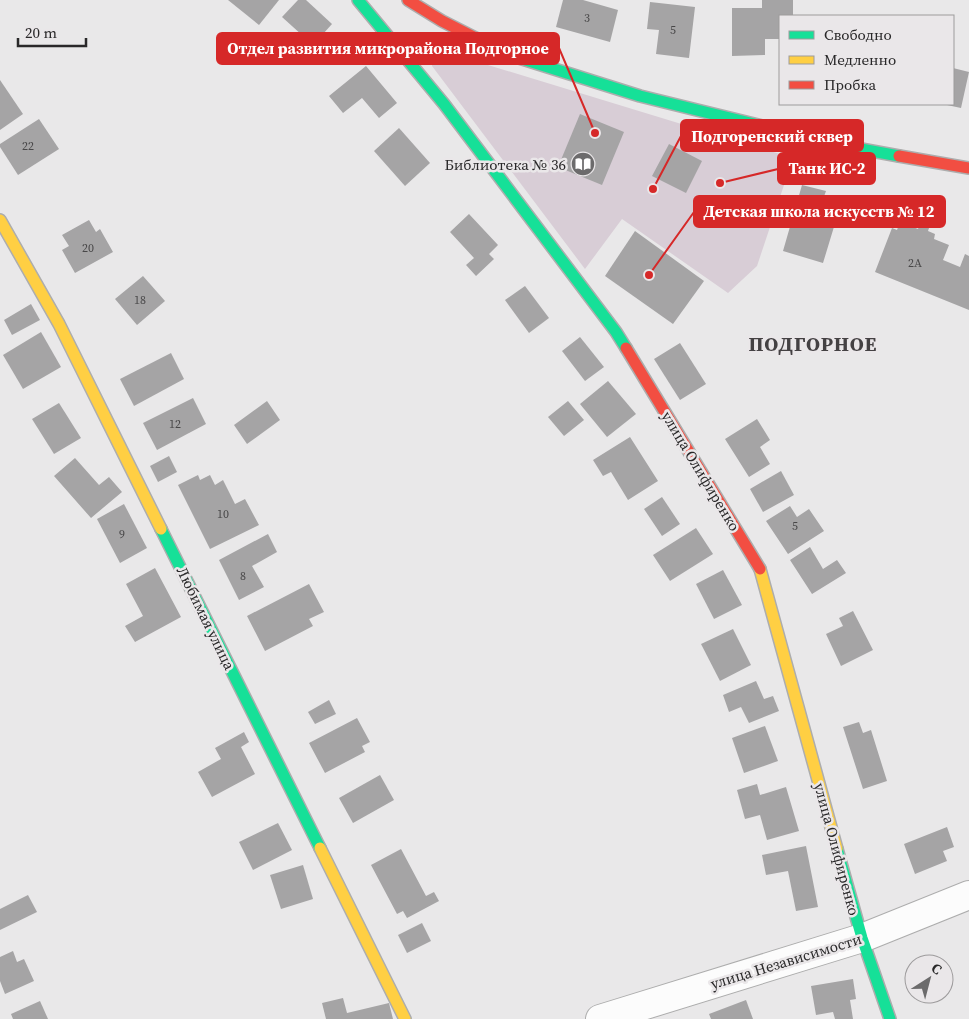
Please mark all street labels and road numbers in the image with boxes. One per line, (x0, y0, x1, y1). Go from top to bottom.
street label: улица Олифиренко (657, 407, 745, 535)
street label: Любимая улица (172, 563, 240, 674)
street label: улица Олифиренко (809, 780, 865, 918)
street label: улица Независимости (708, 928, 865, 994)

